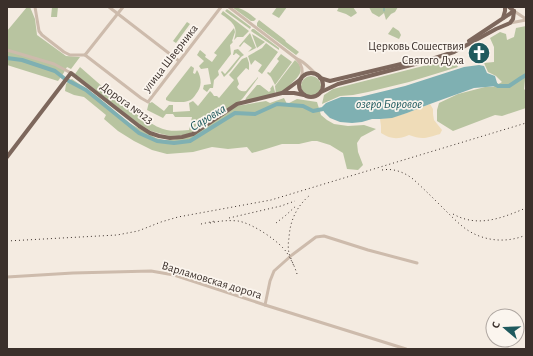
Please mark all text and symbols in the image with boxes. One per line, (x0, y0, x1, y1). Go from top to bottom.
street label: улица Шверника (139, 22, 201, 95)
place label: Церковь Сошествия Святого Духа (368, 40, 465, 67)
church icon: Церковь Сошествия Святого Духа (466, 40, 492, 66)
street label: Дорога №123 (98, 80, 156, 126)
water label: озеро Боровое (356, 98, 422, 111)
water label: Саровка (188, 102, 229, 134)
street label: Варламовская дорога (160, 259, 264, 301)
north arrow (485, 308, 525, 348)
text: С (490, 320, 502, 330)

